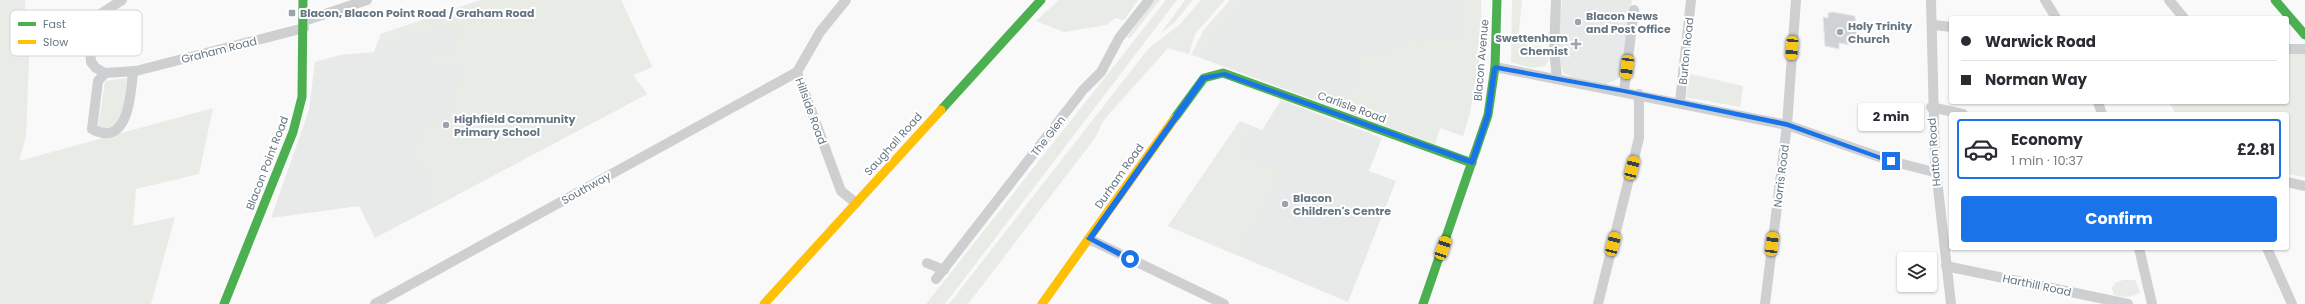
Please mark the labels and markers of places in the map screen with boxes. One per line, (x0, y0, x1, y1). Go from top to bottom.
place label: Blacon, Blacon Point Road / Graham Road (300, 5, 535, 21)
marker: Blacon, Blacon Point Road / Graham Road (287, 8, 297, 18)
place label: Blacon News and Post Office (1586, 8, 1671, 37)
marker: Blacon News and Post Office (1573, 17, 1583, 27)
place label: Holy Trinity Church (1848, 18, 1912, 47)
marker: Holy Trinity Church (1835, 27, 1845, 37)
place label: Swettenham Chemist (1495, 30, 1569, 59)
marker: Swettenham Chemist (1571, 39, 1581, 49)
place label: Highfield Community Primary School (454, 111, 575, 140)
marker: Highfield Community Primary School (441, 120, 451, 130)
place label: Blacon Children's Centre (1293, 190, 1391, 219)
marker: Blacon Children's Centre (1280, 199, 1290, 209)

